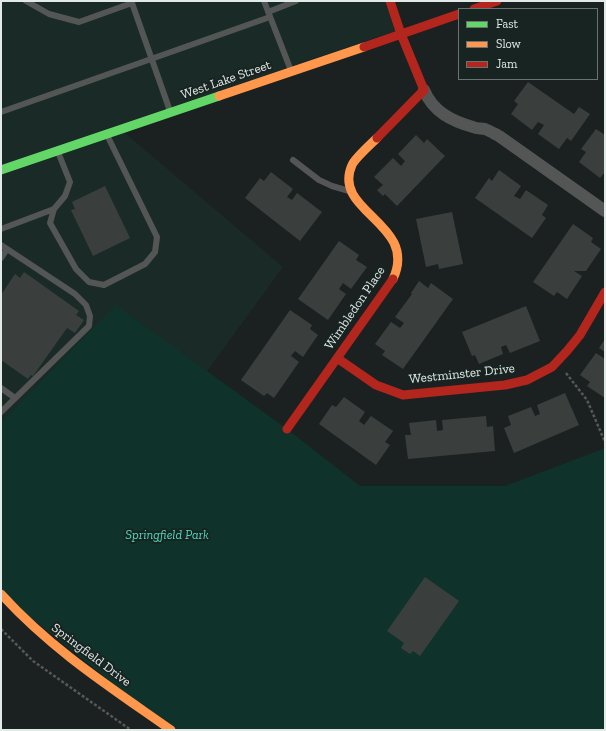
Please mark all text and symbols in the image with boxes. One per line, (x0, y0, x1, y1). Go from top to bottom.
legend (458, 8, 598, 80)
text: Fast (496, 17, 518, 31)
text: Slow (496, 37, 521, 51)
street label: West Lake Street (179, 57, 273, 103)
text: Jam (496, 57, 517, 71)
street label: Wimbledon Place (321, 264, 389, 352)
street label: Westminster Drive (408, 361, 516, 387)
park label: Springfield Park (125, 527, 209, 543)
street label: Springfield Drive (48, 620, 134, 690)

